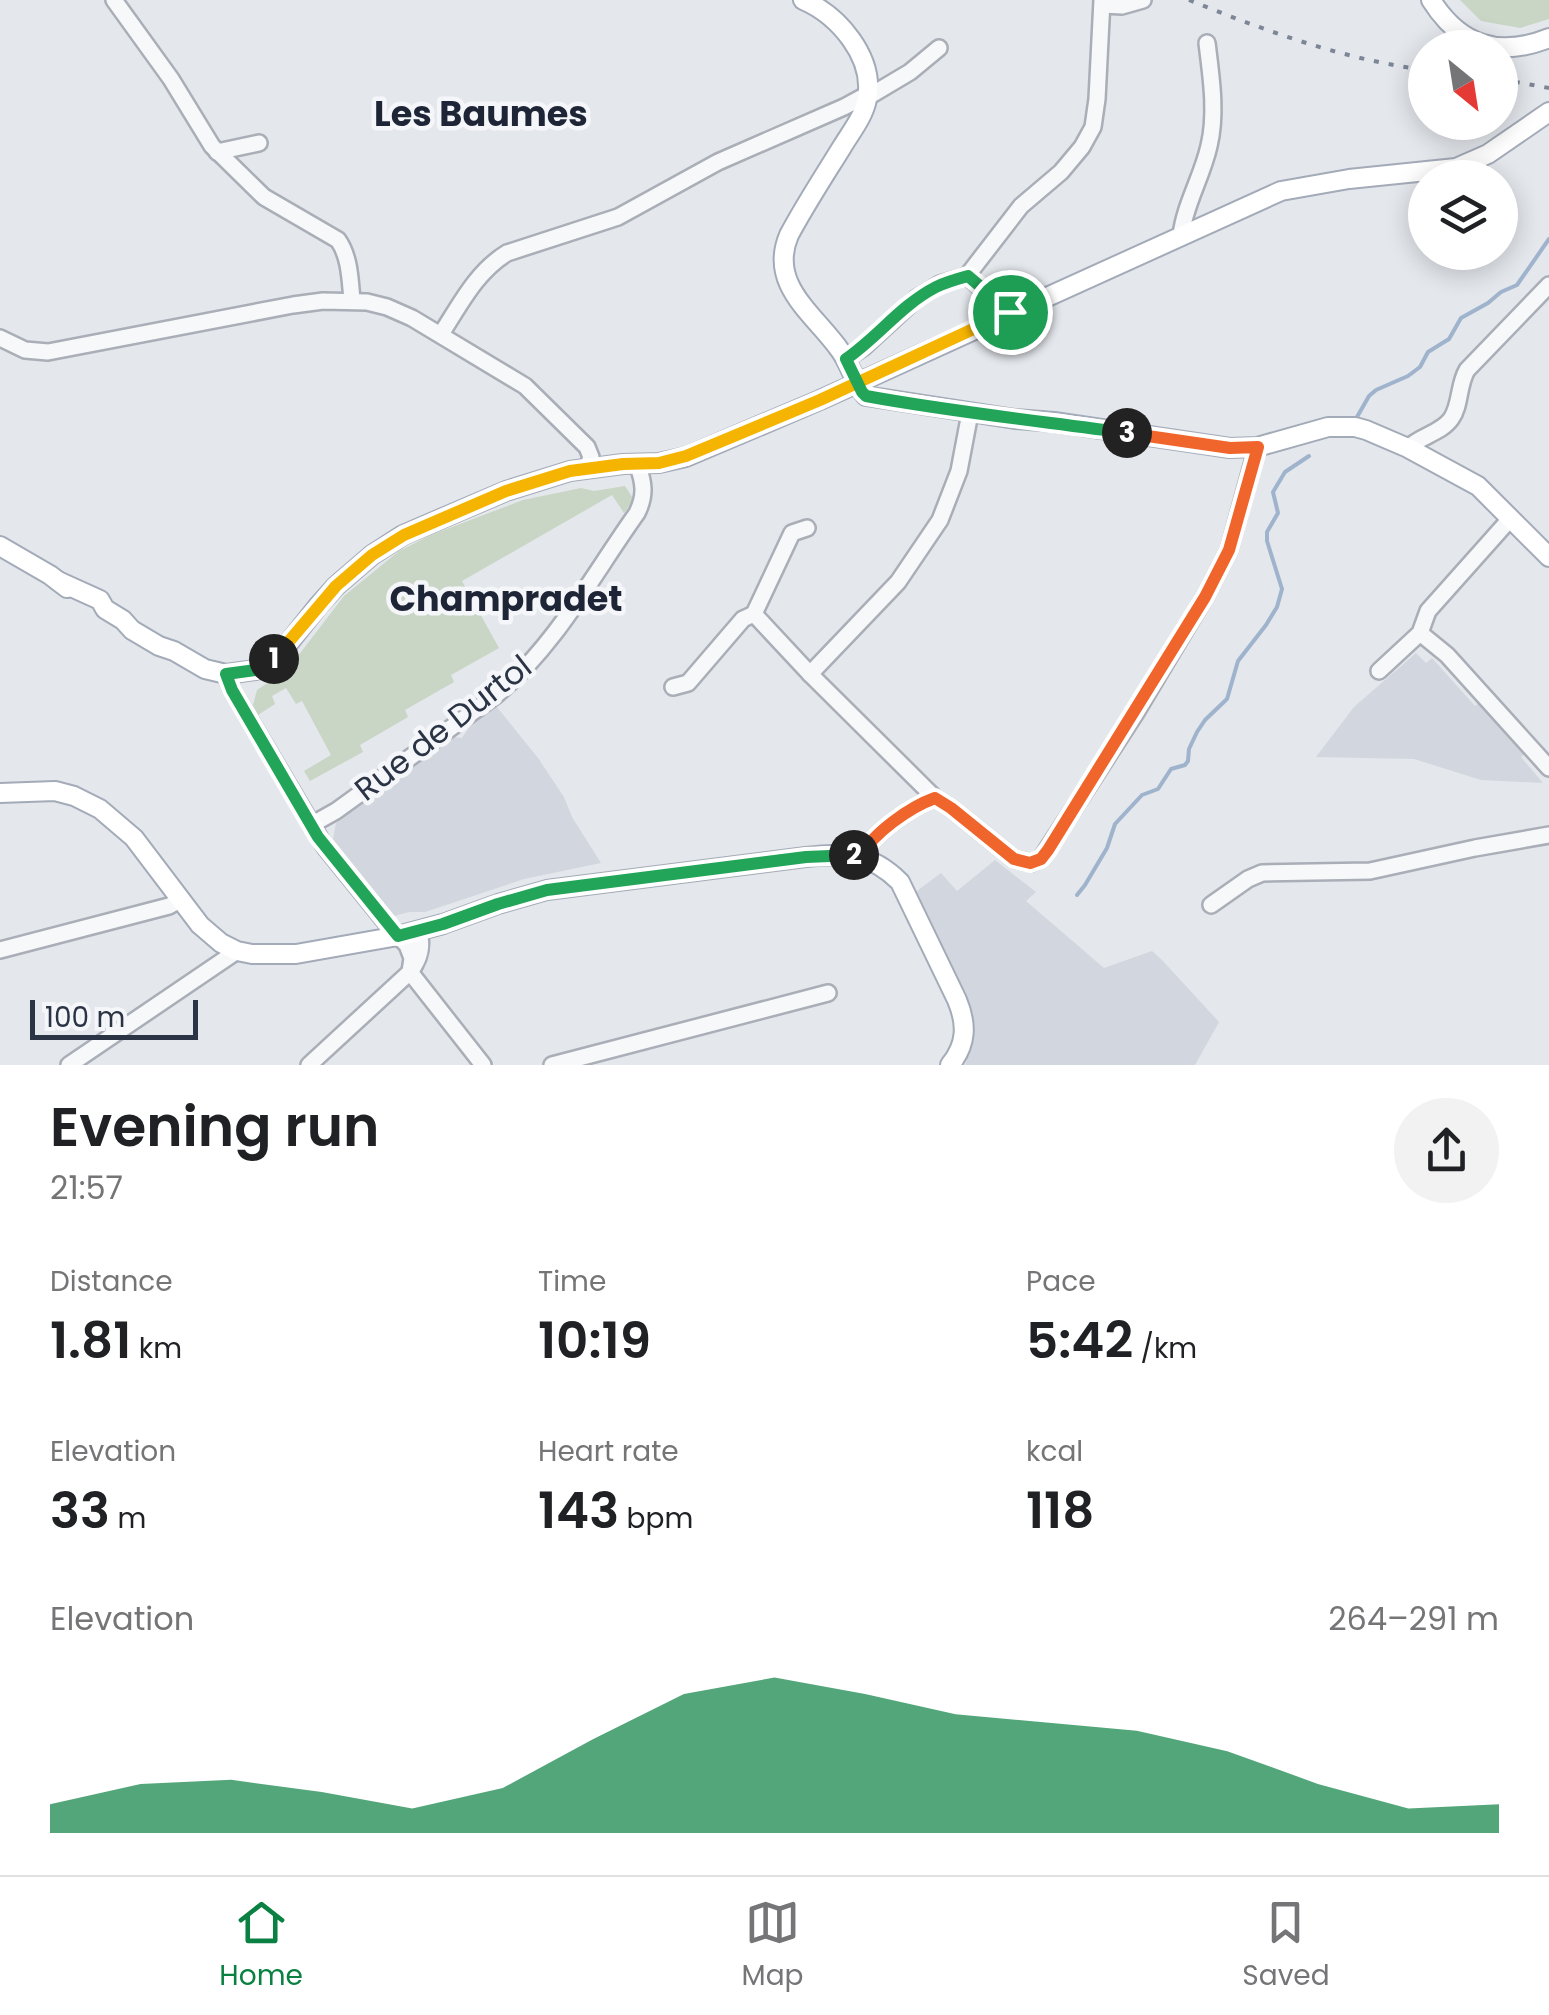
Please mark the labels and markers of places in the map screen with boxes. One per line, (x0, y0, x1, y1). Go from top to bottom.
pin (968, 270, 1053, 355)
pin: 3 (1102, 408, 1152, 458)
pin: 1 (249, 634, 299, 684)
pin: 2 (829, 830, 879, 880)

